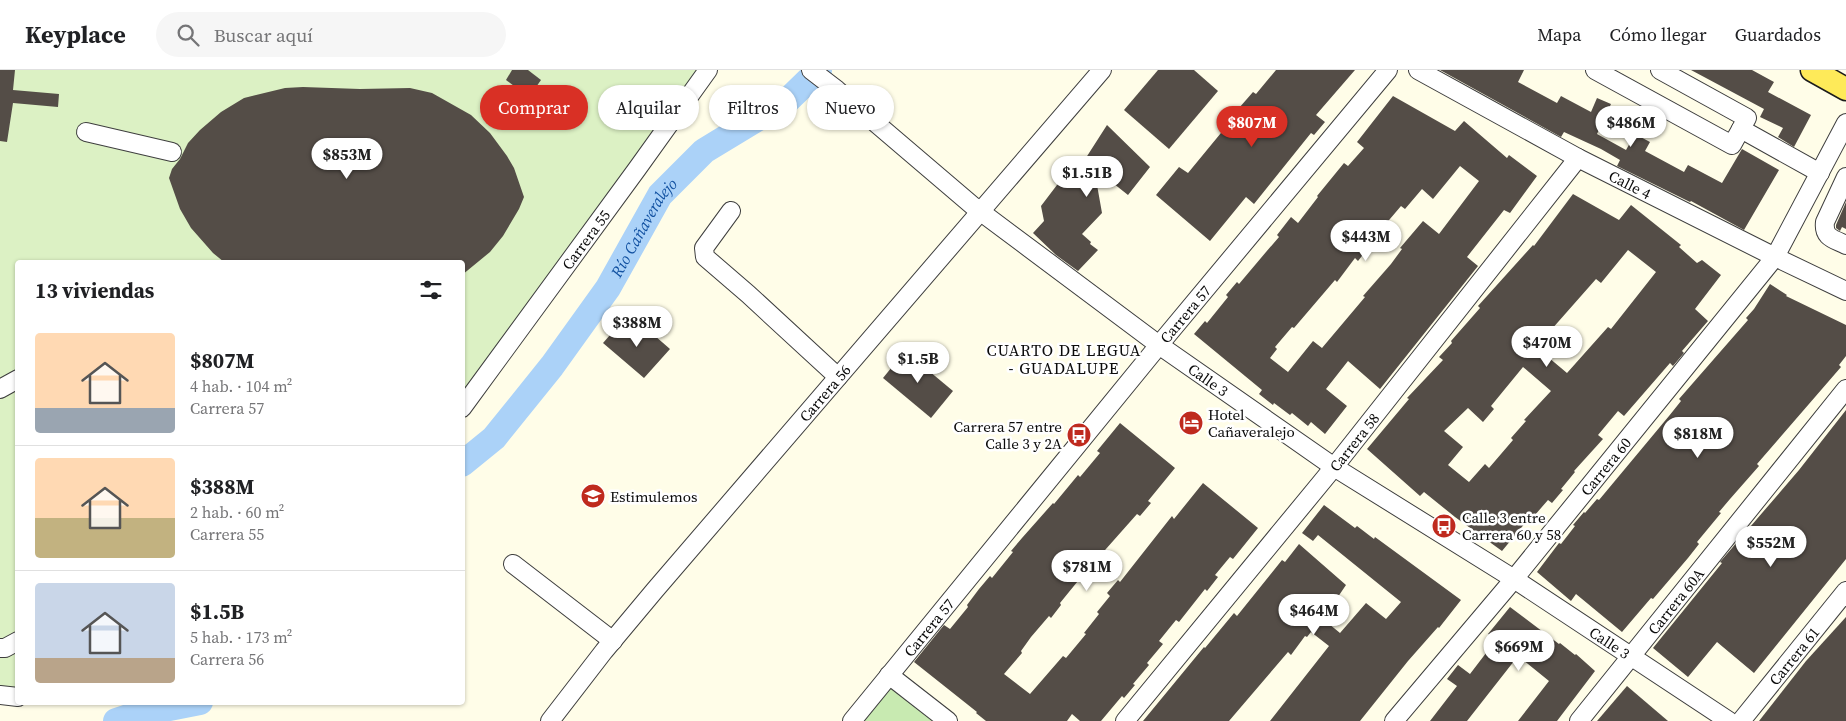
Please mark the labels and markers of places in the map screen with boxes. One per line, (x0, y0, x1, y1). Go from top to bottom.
pin: $807M (1217, 106, 1287, 148)
pin: $486M (1596, 106, 1666, 148)
pin: $853M (312, 138, 382, 180)
pin: $1.51B (1046, 156, 1128, 198)
pin: $443M (1331, 220, 1401, 262)
pin: $388M (602, 306, 672, 348)
pin: $470M (1512, 326, 1582, 368)
pin: $1.5B (883, 342, 953, 384)
place label: Hotel Cañaveralejo (1208, 404, 1295, 442)
hotel icon: Hotel Cañaveralejo (1178, 410, 1204, 436)
place label: Carrera 57 entre Calle 3 y 2A (954, 416, 1062, 454)
pin: $818M (1663, 416, 1733, 459)
bus stop icon: Carrera 57 entre Calle 3 y 2A (1066, 422, 1092, 448)
school or university icon: Estimulemos (580, 483, 606, 509)
place label: Estimulemos (610, 486, 697, 507)
place label: Calle 3 entre Carrera 60 y 58 (1462, 507, 1561, 545)
bus stop icon: Calle 3 entre Carrera 60 y 58 (1431, 513, 1457, 539)
pin: $552M (1736, 526, 1806, 568)
pin: $781M (1052, 550, 1122, 592)
pin: $464M (1279, 594, 1349, 636)
pin: $669M (1484, 630, 1554, 672)

